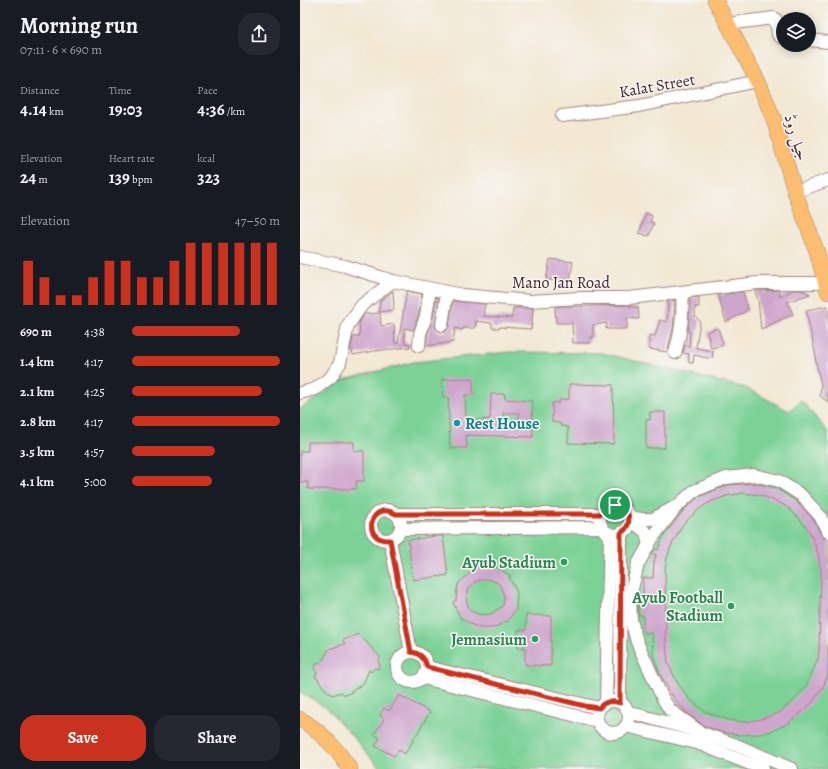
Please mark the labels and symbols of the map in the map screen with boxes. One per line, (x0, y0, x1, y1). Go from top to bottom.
street label: Kalat Street (618, 69, 697, 103)
street label: جیل روڈ (779, 111, 814, 163)
street label: Mano Jan Road (512, 272, 611, 294)
place label: Rest House (465, 413, 539, 435)
marker: Rest House (452, 418, 462, 428)
pin (598, 488, 632, 522)
place label: Ayub Stadium (461, 552, 557, 574)
marker: Ayub Stadium (559, 557, 569, 567)
place label: Ayub Football Stadium (631, 587, 724, 627)
marker: Ayub Football Stadium (726, 601, 736, 611)
place label: Jemnasium (451, 629, 528, 651)
marker: Jemnasium (530, 634, 540, 644)

